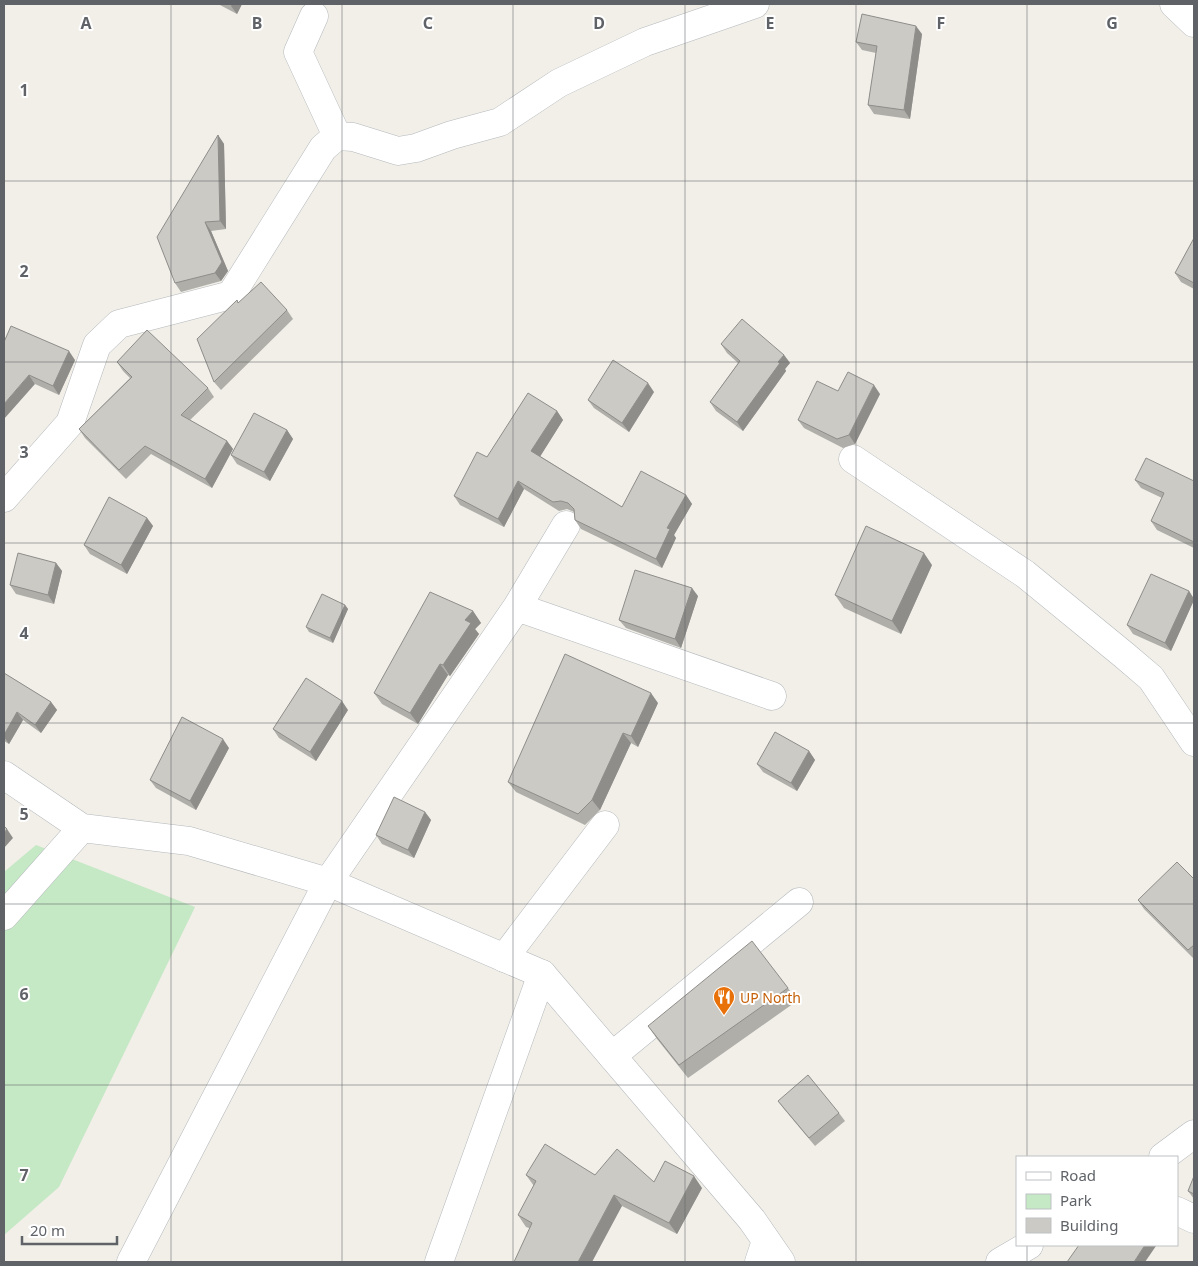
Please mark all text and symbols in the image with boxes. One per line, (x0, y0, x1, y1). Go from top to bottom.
text: A (80, 12, 92, 34)
text: B (252, 12, 262, 34)
text: C (423, 12, 433, 34)
text: D (593, 12, 605, 34)
text: E (766, 12, 775, 34)
text: F (937, 12, 945, 34)
text: G (1106, 12, 1118, 34)
text: 1 (19, 79, 29, 101)
text: 2 (19, 260, 29, 282)
text: 3 (19, 441, 29, 463)
text: 4 (19, 622, 29, 644)
text: 5 (19, 803, 29, 825)
text: 6 (19, 983, 29, 1005)
restaurant icon: UP North (712, 985, 736, 1016)
place label: UP North (740, 988, 801, 1007)
legend (1016, 1156, 1178, 1246)
text: 7 (19, 1164, 29, 1186)
text: Road (1060, 1165, 1096, 1185)
text: Park (1060, 1190, 1092, 1210)
scale bar (22, 1214, 118, 1246)
text: Building (1060, 1215, 1118, 1235)
text: 20 m (30, 1220, 65, 1240)

